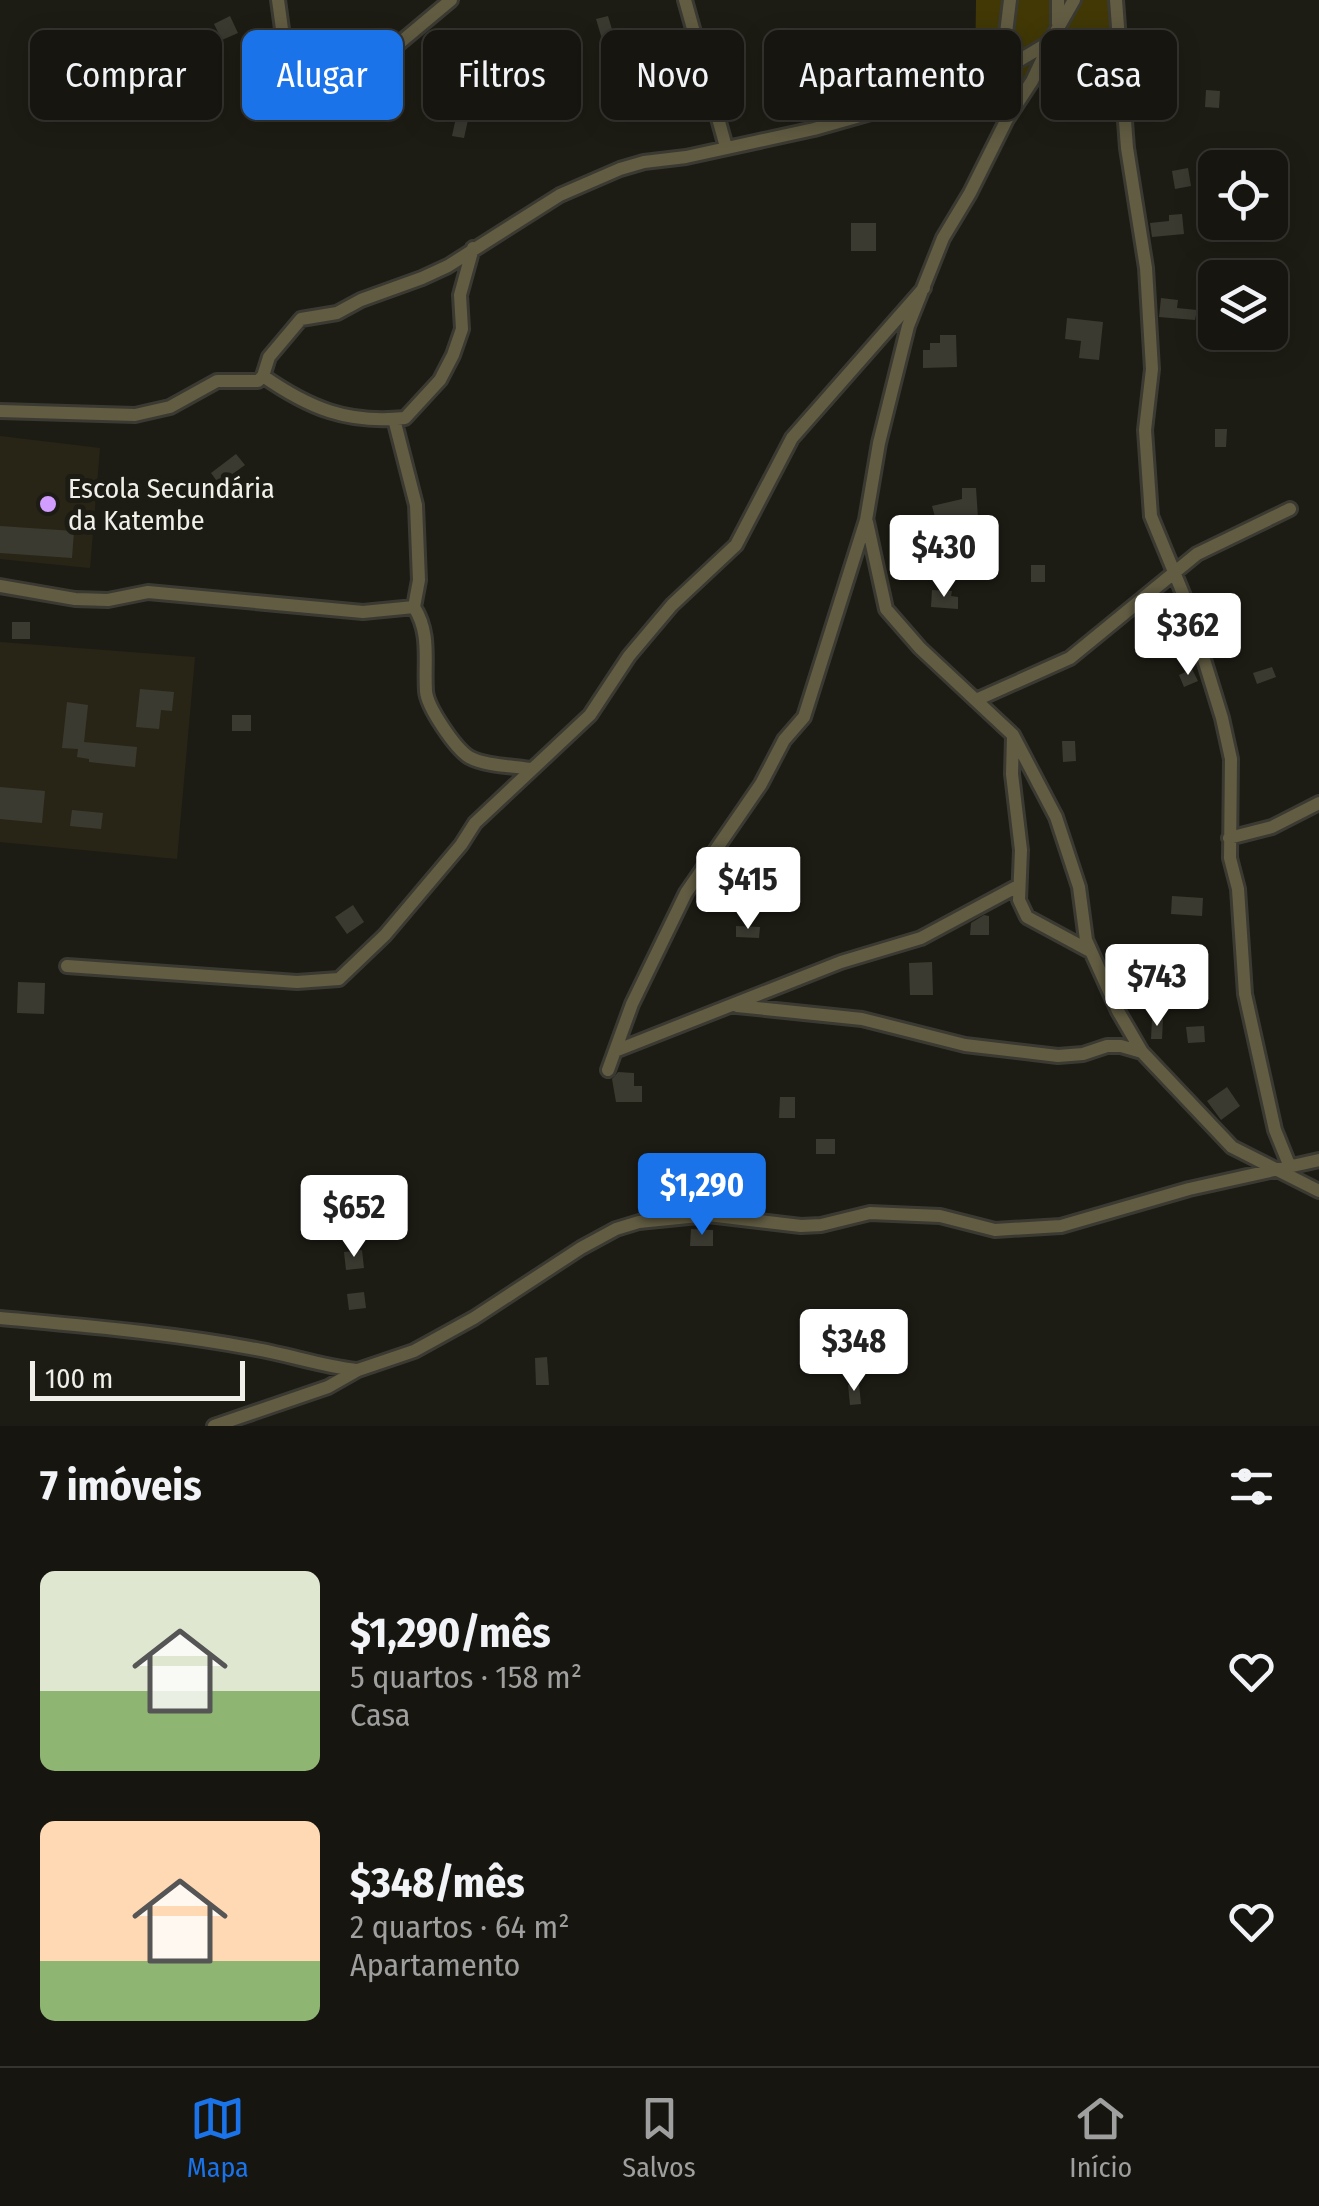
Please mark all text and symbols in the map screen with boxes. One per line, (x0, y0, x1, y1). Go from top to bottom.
chip: Comprar (30, 30, 222, 120)
chip: Alugar (242, 30, 403, 120)
chip: Filtros (423, 30, 581, 120)
chip: Novo (601, 30, 744, 120)
chip: Apartamento (764, 30, 1021, 120)
chip: Casa (1041, 30, 1177, 120)
map controls (1198, 150, 1288, 350)
button: locate (1198, 150, 1288, 240)
button: layers (1198, 260, 1288, 350)
place label: Escola Secundária da Katembe (68, 472, 275, 537)
marker: Escola Secundária da Katembe (37, 493, 59, 515)
pin: $430 (885, 515, 1003, 600)
text: $430 (912, 528, 976, 566)
pin: $362 (1129, 593, 1247, 678)
text: $362 (1157, 606, 1219, 644)
pin: $415 (689, 847, 807, 932)
text: $415 (718, 860, 778, 898)
pin: $743 (1098, 944, 1216, 1029)
text: $743 (1127, 957, 1187, 995)
pin: $1,290 (621, 1153, 783, 1238)
text: $1,290 (660, 1166, 744, 1204)
pin: $652 (295, 1175, 413, 1260)
text: $652 (323, 1188, 385, 1226)
pin: $348 (795, 1309, 913, 1394)
text: $348 (822, 1322, 886, 1360)
scale bar (30, 1356, 245, 1400)
text: 100 m (45, 1362, 113, 1395)
icon: filters (1224, 1459, 1279, 1514)
text: 7 imóveis (40, 1461, 202, 1511)
text: $1,290/mês (350, 1608, 551, 1658)
icon: home (120, 1611, 240, 1731)
icon: heart (1224, 1644, 1279, 1699)
text: 5 quartos · 158 m² (350, 1658, 582, 1696)
text: Casa (350, 1696, 411, 1734)
text: $348/mês (350, 1858, 525, 1908)
icon: home (120, 1861, 240, 1981)
icon: heart (1224, 1894, 1279, 1949)
text: 2 quartos · 64 m² (350, 1908, 570, 1946)
text: Apartamento (350, 1946, 520, 1984)
tab: Mapa (187, 2091, 249, 2184)
tab: Salvos (622, 2091, 696, 2184)
tab: Início (1069, 2091, 1132, 2184)

